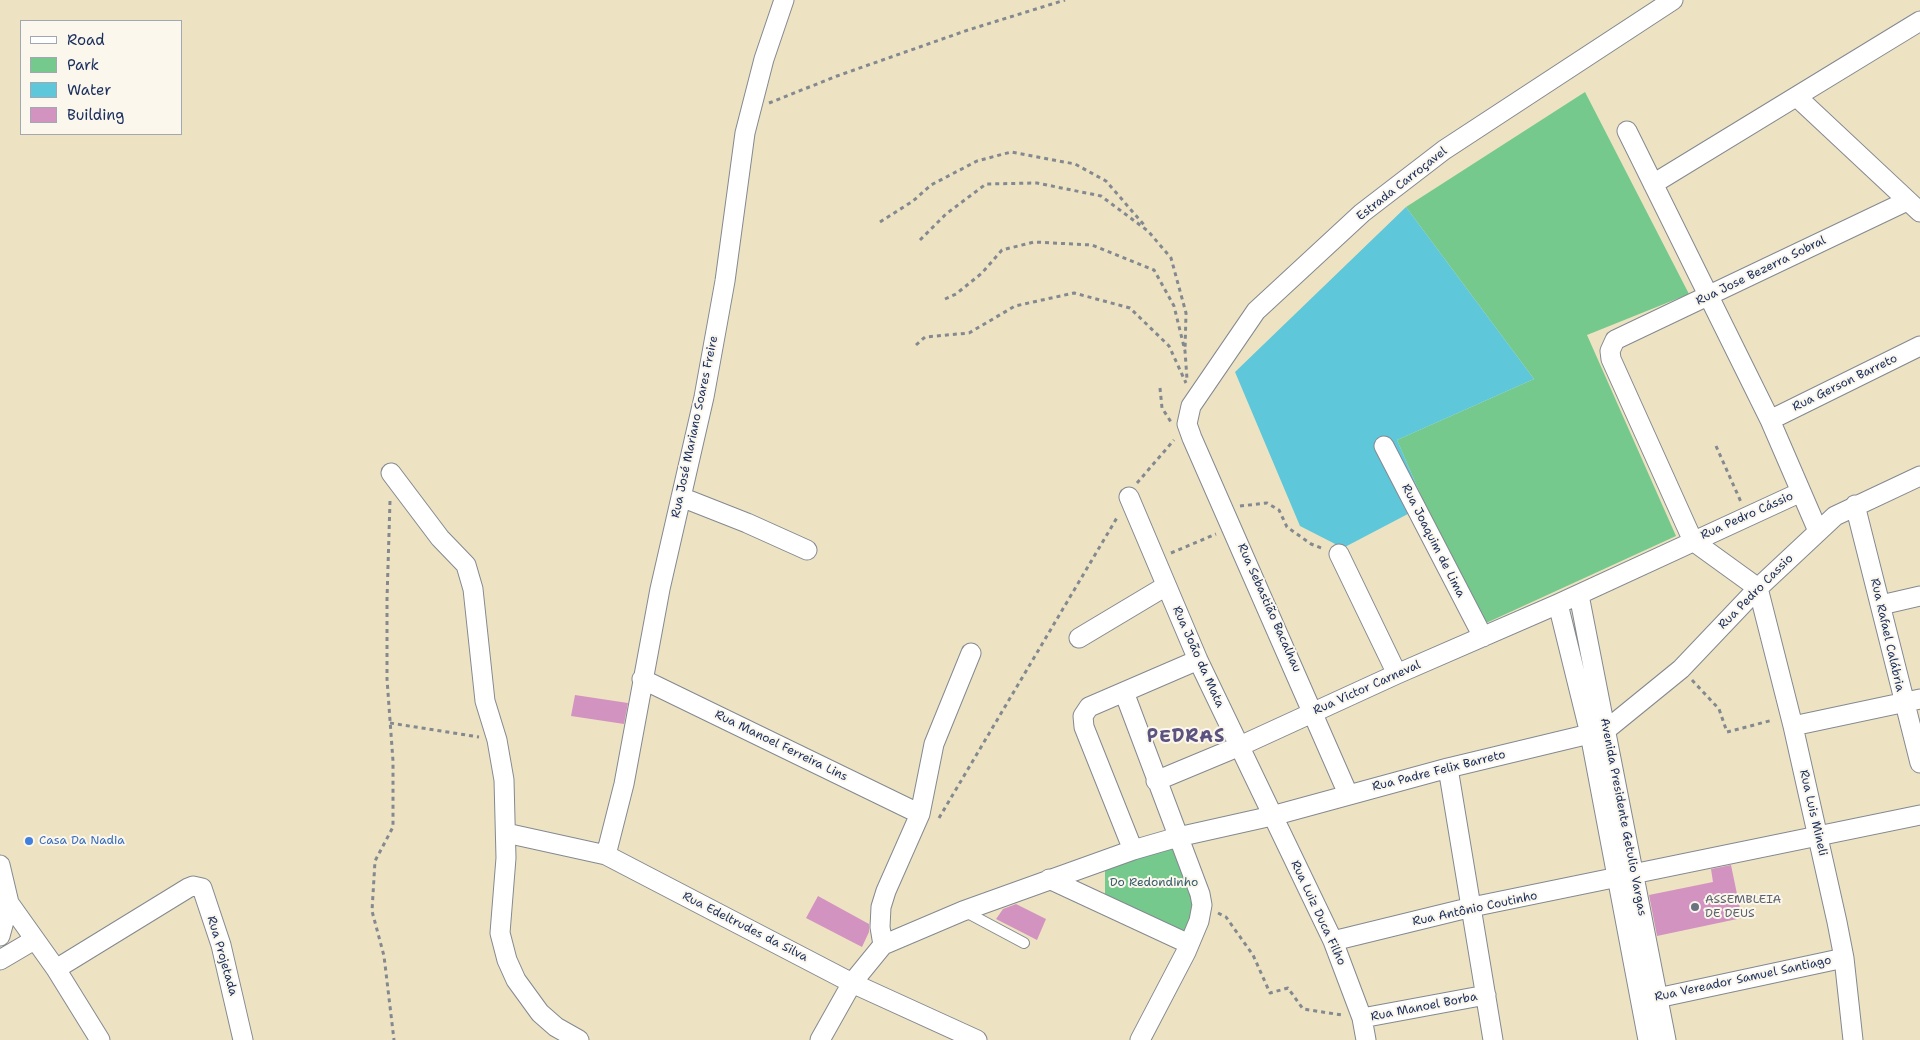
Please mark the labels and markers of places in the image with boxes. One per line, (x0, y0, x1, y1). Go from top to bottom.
place label: Casa Da Nadia (39, 834, 125, 848)
marker: Casa Da Nadia (23, 835, 35, 847)
place label: ASSEMBLEIA DE DEUS (1705, 893, 1781, 921)
marker: ASSEMBLEIA DE DEUS (1689, 901, 1701, 913)

